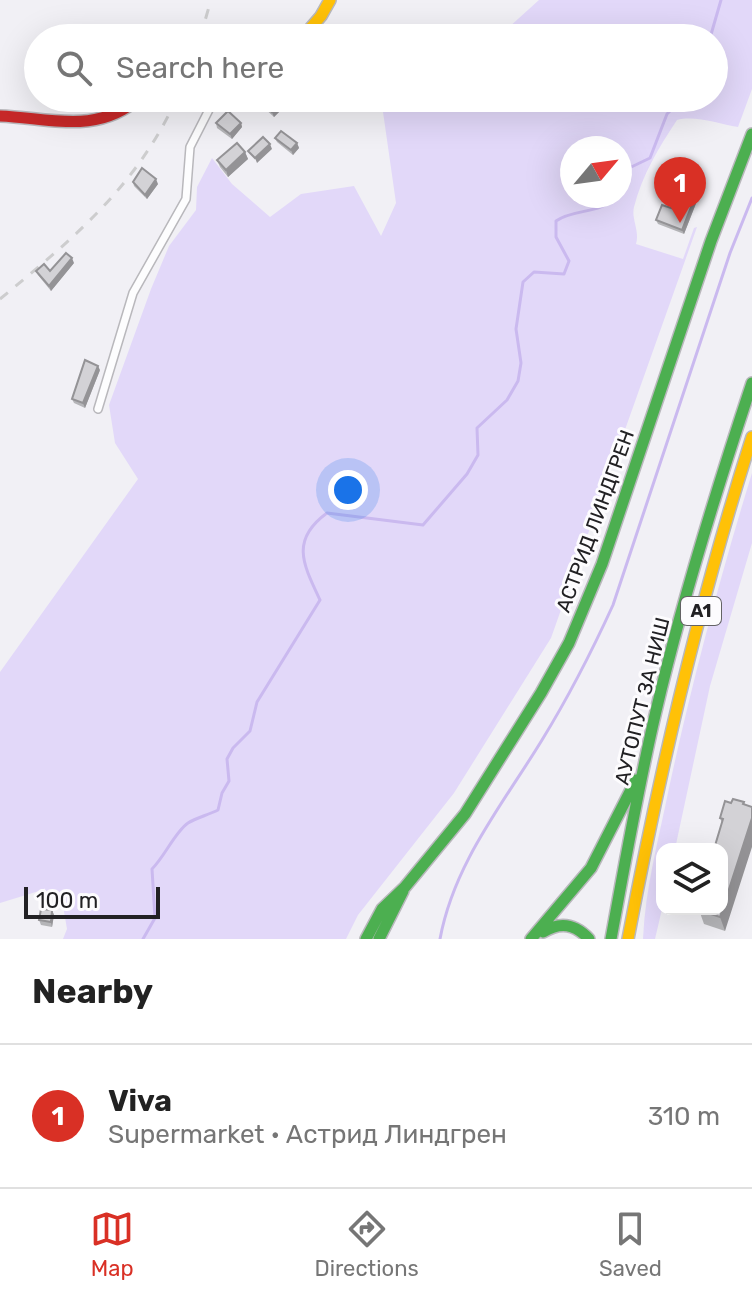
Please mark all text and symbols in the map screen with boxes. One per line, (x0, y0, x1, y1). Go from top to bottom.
search box (24, 24, 728, 112)
icon: search (52, 46, 96, 90)
text: Search here (116, 50, 284, 86)
north arrow (560, 136, 632, 208)
pin: 1 (654, 157, 706, 223)
street label: АСТРИД ЛИНДГРЕН (551, 427, 639, 615)
your location (328, 470, 368, 510)
road number: A1 (681, 597, 721, 625)
street label: АУТОПУТ ЗА НИШ (610, 615, 674, 787)
map controls (656, 843, 728, 915)
button: layers (656, 843, 728, 915)
scale bar (24, 883, 160, 919)
text: 100 m (36, 887, 98, 914)
text: Nearby (32, 971, 153, 1012)
text: Viva (108, 1083, 172, 1119)
text: 1 (52, 1101, 64, 1132)
text: 310 m (648, 1101, 720, 1132)
text: Supermarket · Астрид Линдгрен (108, 1119, 507, 1150)
tab: Map (90, 1207, 134, 1282)
tab: Directions (314, 1207, 419, 1282)
tab: Saved (599, 1207, 662, 1282)

